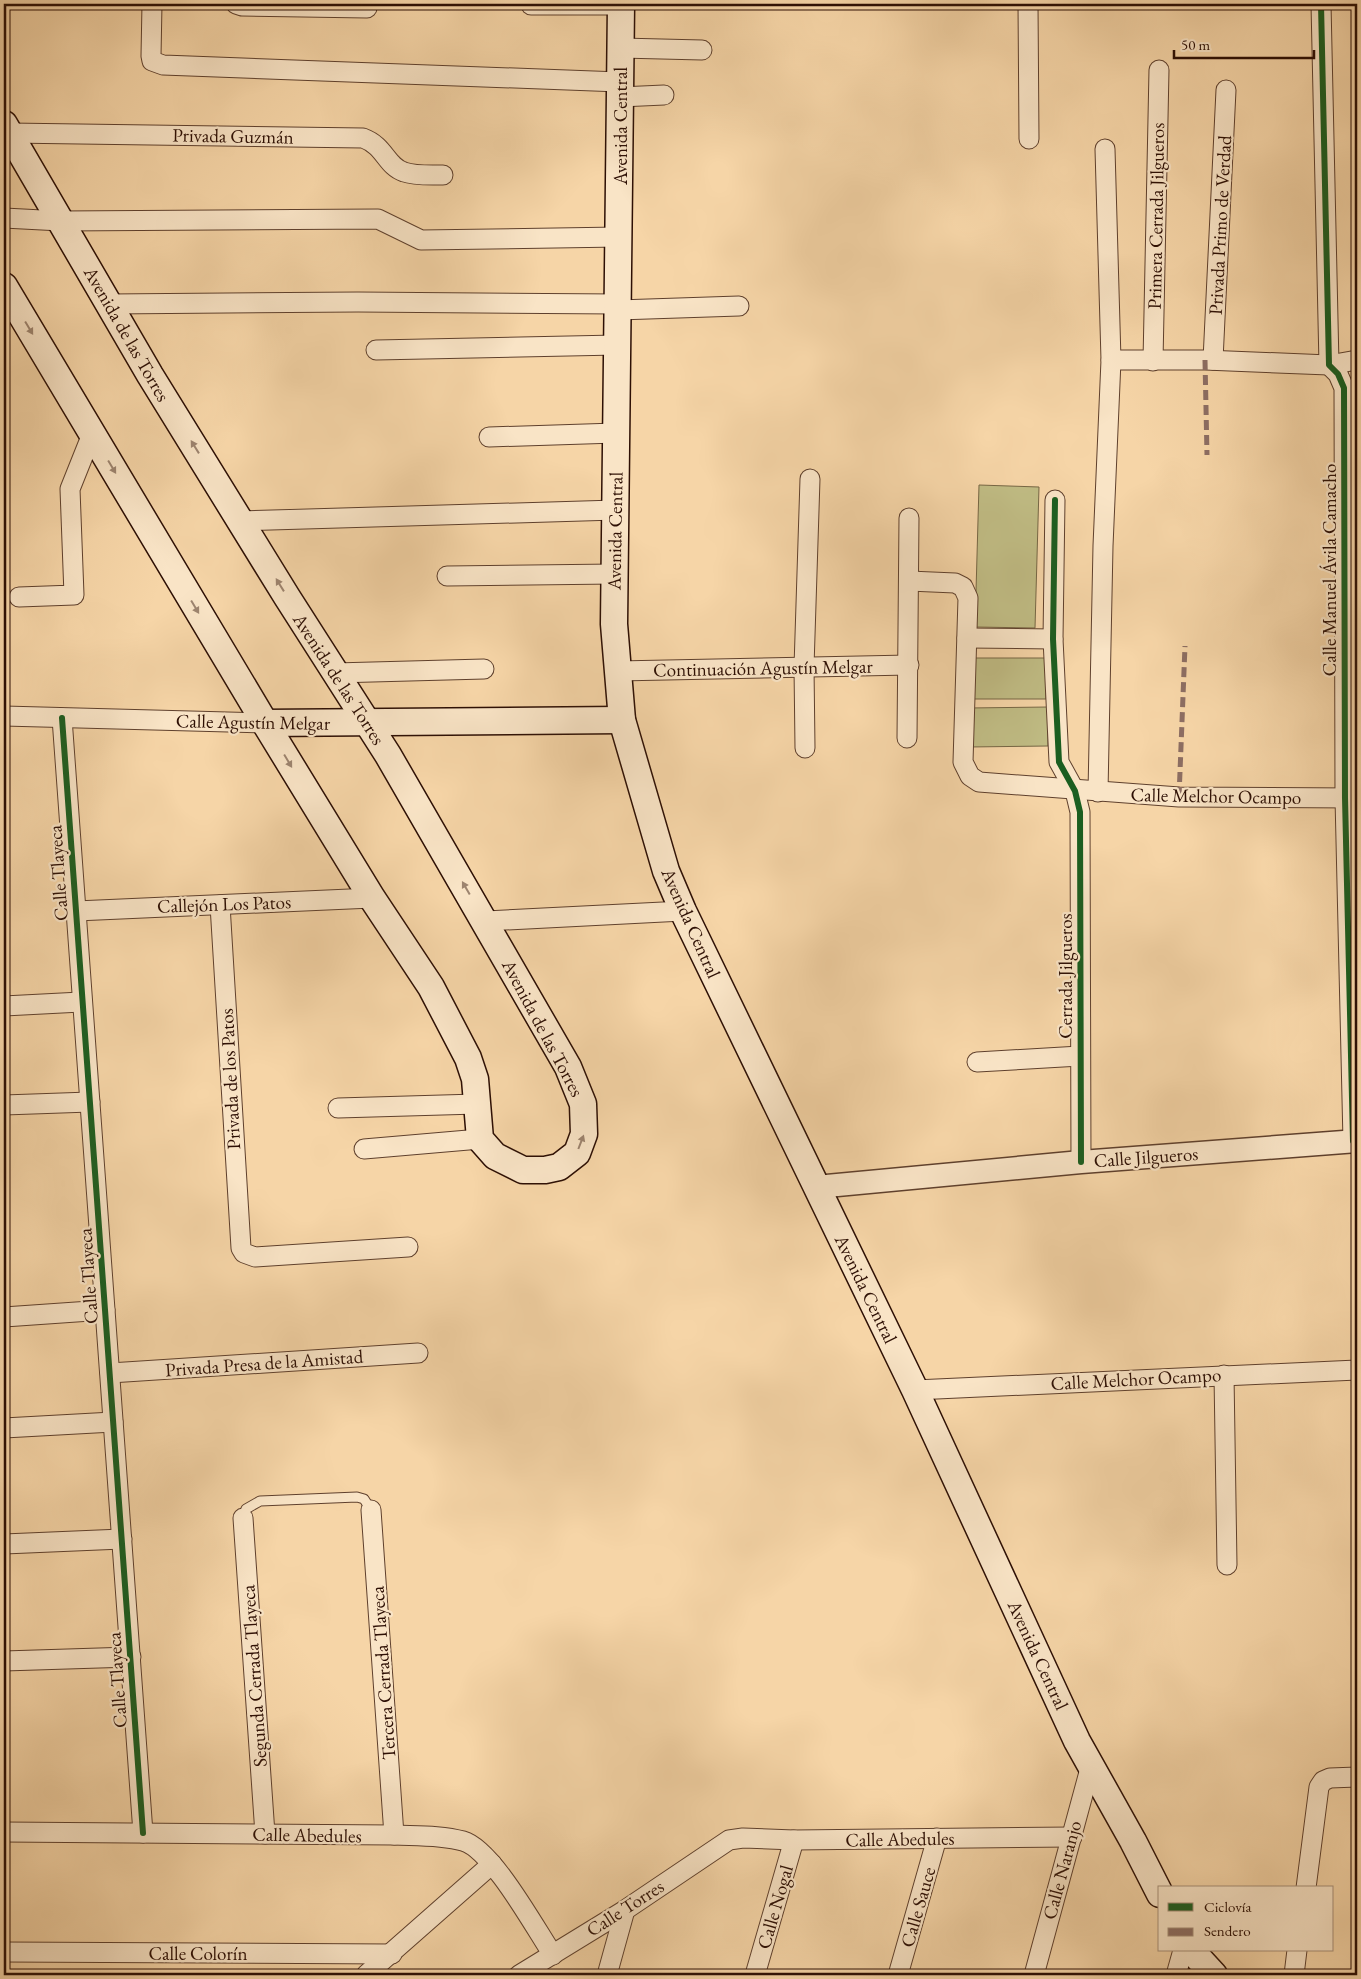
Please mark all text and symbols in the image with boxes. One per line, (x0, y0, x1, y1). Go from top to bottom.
scale bar (1174, 28, 1314, 60)
text: 50 m (1181, 35, 1210, 54)
street label: Avenida Central (608, 66, 633, 186)
street label: Privada Guzmán (172, 122, 294, 150)
street label: Primera Cerrada Jilgueros (1142, 122, 1170, 310)
street label: Privada Primo de Verdad (1203, 134, 1237, 315)
street label: Avenida de las Torres (78, 261, 176, 406)
one-way arrow (24, 321, 33, 334)
one-way arrow (190, 440, 199, 453)
one-way arrow (107, 461, 116, 474)
street label: Calle Manuel Ávila Camacho (1317, 464, 1342, 676)
street label: Avenida Central (601, 471, 629, 591)
one-way arrow (275, 579, 284, 592)
one-way arrow (191, 600, 200, 613)
street label: Avenida de las Torres (287, 608, 391, 750)
street label: Continuación Agustín Melgar (653, 654, 874, 682)
street label: Calle Agustín Melgar (176, 708, 331, 736)
one-way arrow (284, 755, 293, 768)
street label: Calle Melchor Ocampo (1130, 782, 1302, 810)
street label: Calle Tlayeca (42, 824, 74, 922)
street label: Avenida Central (655, 863, 727, 982)
one-way arrow (461, 881, 470, 894)
street label: Callejón Los Patos (157, 889, 291, 919)
street label: Cerrada Jilgueros (1053, 913, 1078, 1039)
street label: Avenida de las Torres (496, 954, 590, 1101)
street label: Privada de los Patos (214, 1008, 246, 1150)
one-way arrow (577, 1134, 585, 1149)
street label: Calle Jilgueros (1093, 1141, 1199, 1173)
street label: Calle Tlayeca (72, 1227, 104, 1325)
street label: Avenida Central (828, 1230, 903, 1348)
street label: Privada Presa de la Amistad (164, 1344, 364, 1382)
street label: Calle Melchor Ocampo (1050, 1362, 1222, 1396)
street label: Segunda Cerrada Tlayeca (235, 1584, 273, 1768)
street label: Tercera Cerrada Tlayeca (364, 1585, 402, 1761)
street label: Avenida Central (1001, 1595, 1074, 1714)
street label: Calle Tlayeca (101, 1631, 133, 1729)
street label: Calle Naranjo (1037, 1818, 1087, 1922)
street label: Calle Abedules (252, 1822, 362, 1848)
street label: Calle Abedules (845, 1826, 955, 1852)
street label: Calle Nogal (751, 1862, 799, 1952)
street label: Calle Sauce (895, 1864, 941, 1950)
street label: Calle Torres (581, 1874, 669, 1942)
legend (1158, 1886, 1334, 1952)
text: Ciclovía (1204, 1897, 1251, 1916)
text: Sendero (1204, 1921, 1251, 1940)
street label: Calle Colorín (148, 1941, 248, 1966)

